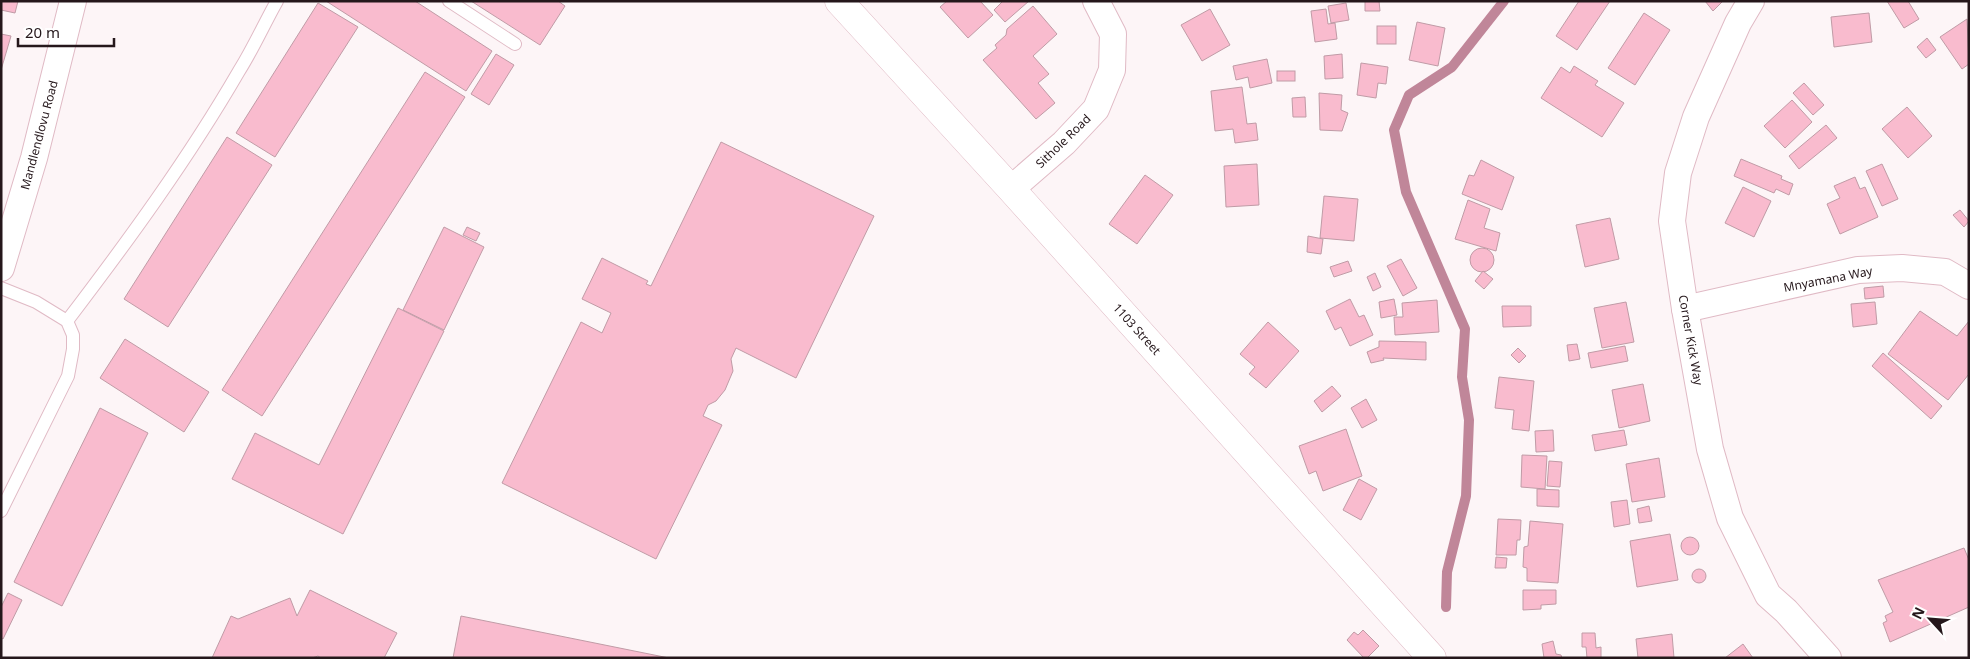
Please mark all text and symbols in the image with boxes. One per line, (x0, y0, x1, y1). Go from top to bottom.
scale bar (18, 15, 114, 47)
text: 20 m (25, 22, 60, 42)
street label: Mandlendlovu Road (16, 78, 62, 192)
street label: Sithole Road (1032, 110, 1094, 172)
street label: Mnyamana Way (1782, 262, 1875, 296)
street label: Corner Kick Way (1675, 293, 1707, 387)
street label: 1103 Street (1109, 299, 1165, 359)
north arrow (1905, 594, 1955, 644)
text: N (1907, 604, 1929, 622)

